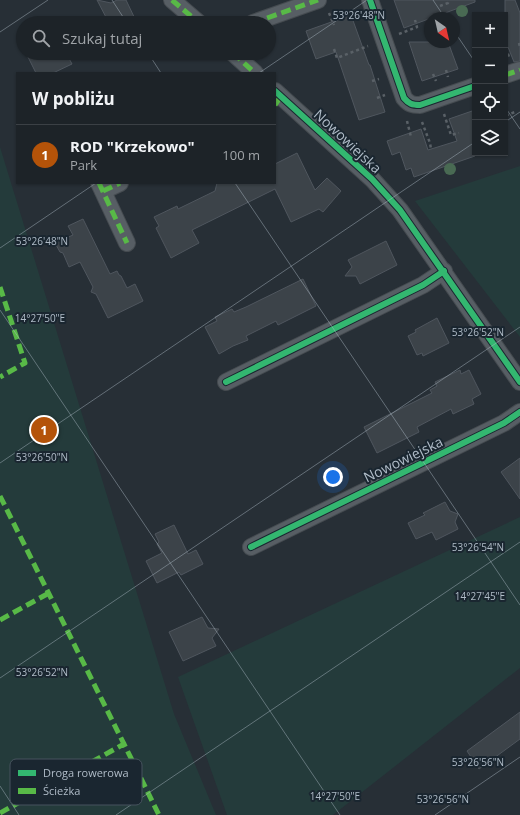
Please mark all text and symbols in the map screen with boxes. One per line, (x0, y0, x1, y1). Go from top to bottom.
text: 53°26'48"N (333, 8, 385, 22)
north arrow (424, 12, 460, 48)
map controls (472, 12, 508, 156)
button: + (472, 12, 508, 48)
search box (16, 16, 276, 60)
icon: search (30, 27, 52, 49)
text: Szukaj tutaj (62, 28, 142, 48)
button: − (472, 48, 508, 84)
button: locate (472, 84, 508, 120)
text: W pobliżu (32, 87, 115, 110)
street label: Nowowiejska (310, 105, 386, 177)
button: layers (472, 120, 508, 156)
text: ROD "Krzekowo" (70, 136, 195, 156)
text: 1 (41, 146, 49, 164)
text: 100 m (222, 146, 260, 164)
text: Park (70, 156, 97, 174)
text: 53°26'48"N (16, 234, 68, 248)
text: 14°27'50"E (15, 311, 65, 325)
text: 53°26'52"N (452, 325, 504, 339)
pin: 1 (31, 415, 57, 445)
street label: Nowowiejska (360, 432, 446, 486)
text: 53°26'50"N (16, 450, 68, 464)
your location (323, 467, 343, 487)
text: 53°26'54"N (452, 540, 504, 554)
text: 14°27'45"E (455, 589, 505, 603)
text: 53°26'52"N (16, 665, 68, 679)
text: 53°26'56"N (452, 755, 504, 769)
legend (10, 759, 142, 805)
text: Droga rowerowa (43, 765, 129, 780)
text: Ścieżka (43, 783, 80, 798)
text: 14°27'50"E (310, 789, 360, 803)
text: 53°26'56"N (417, 792, 469, 806)

